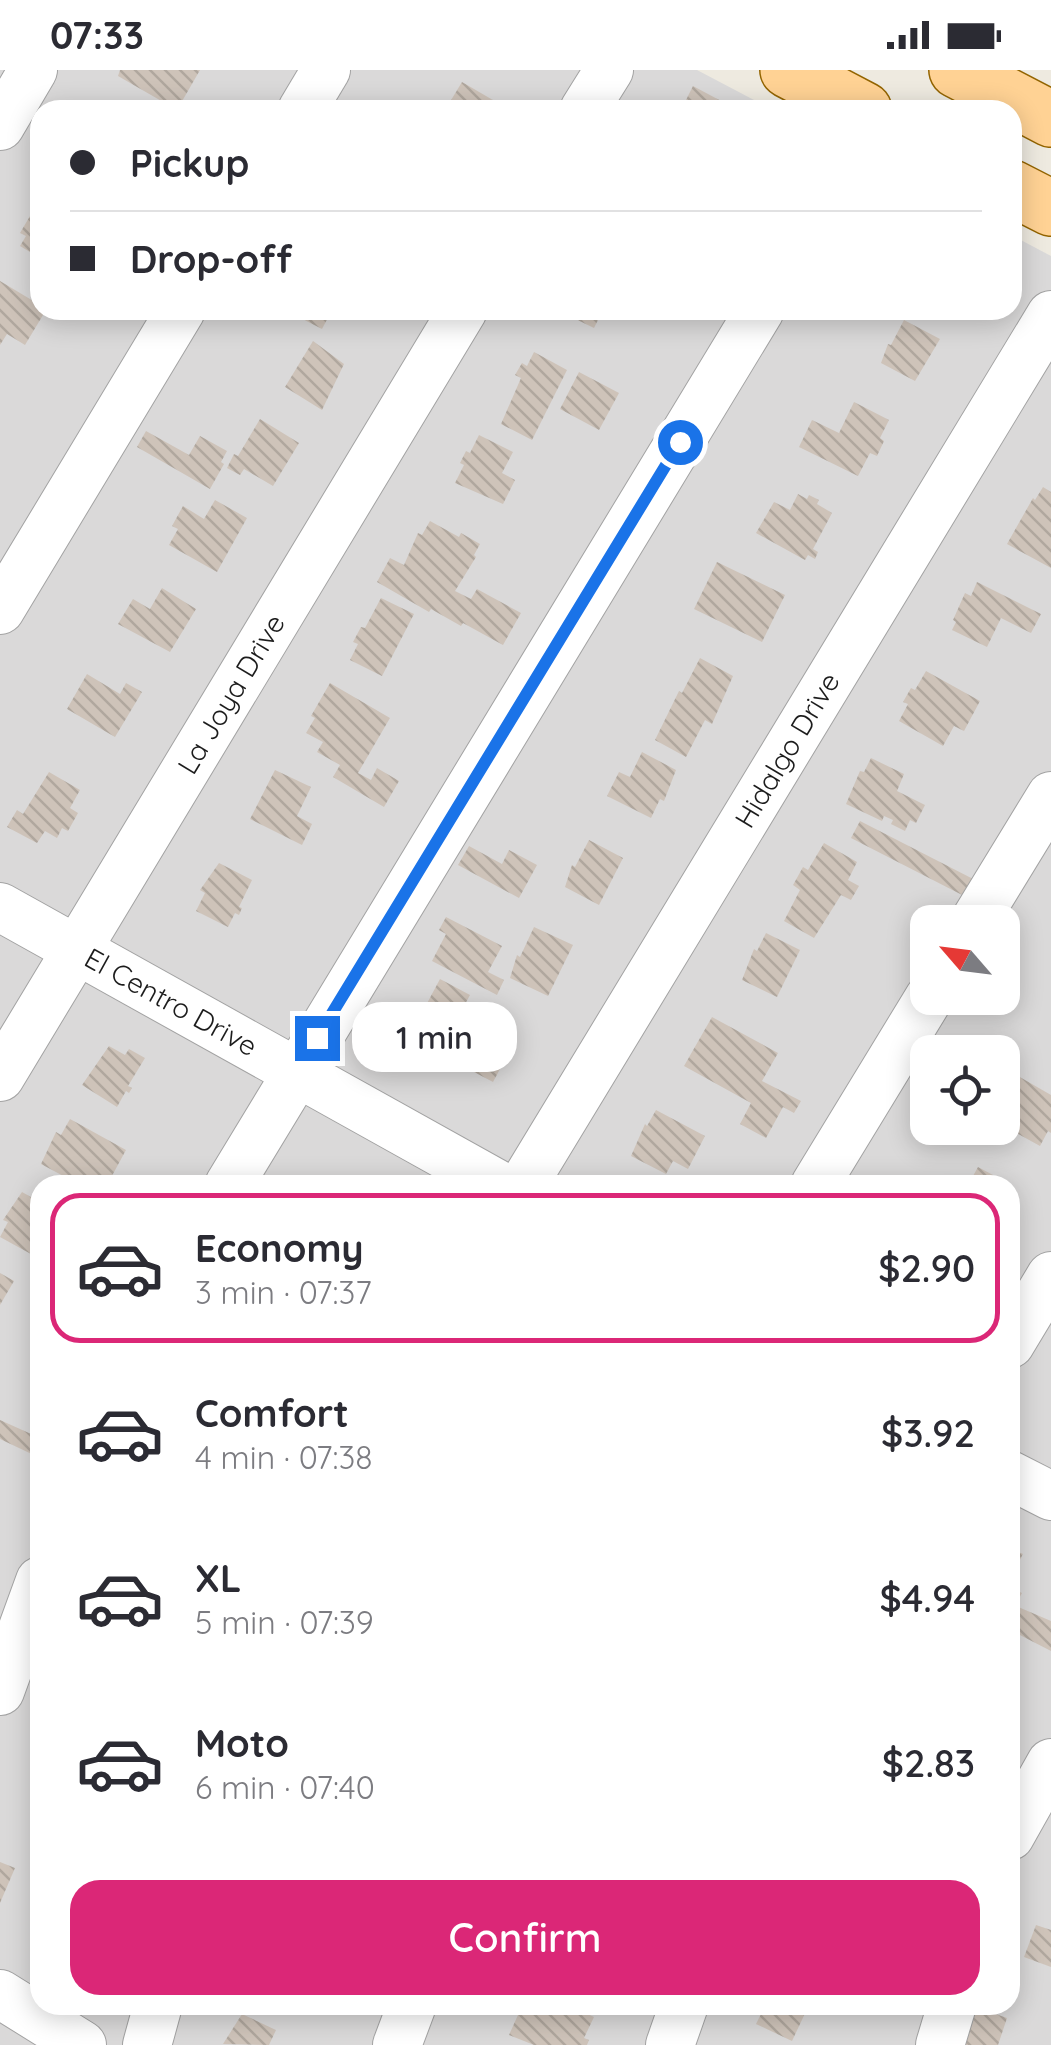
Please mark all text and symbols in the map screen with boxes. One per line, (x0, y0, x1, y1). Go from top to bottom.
text: 07:33 (50, 11, 144, 59)
text: Pickup (130, 139, 249, 187)
text: Drop-off (130, 235, 292, 283)
route start (658, 420, 703, 465)
street label: La Joya Drive (169, 607, 292, 780)
street label: Hidalgo Drive (726, 666, 847, 834)
north arrow (910, 905, 1020, 1015)
map controls (910, 905, 1020, 1145)
street label: El Centro Drive (79, 940, 264, 1063)
callout: 1 min (352, 1003, 517, 1073)
route end (295, 1016, 340, 1061)
text: 1 min (396, 1017, 473, 1057)
button: locate (910, 1035, 1020, 1145)
icon: car (75, 1223, 165, 1313)
text: Economy (195, 1224, 364, 1272)
text: $2.90 (878, 1244, 975, 1292)
text: 3 min · 07:37 (195, 1272, 372, 1312)
icon: car (75, 1388, 165, 1478)
text: Comfort (195, 1389, 349, 1437)
text: $3.92 (881, 1409, 975, 1457)
text: 4 min · 07:38 (195, 1437, 373, 1477)
icon: car (75, 1553, 165, 1643)
text: XL (195, 1554, 241, 1602)
text: $4.94 (880, 1574, 975, 1622)
text: 5 min · 07:39 (195, 1602, 374, 1642)
icon: car (75, 1718, 165, 1808)
text: Moto (195, 1719, 289, 1767)
text: $2.83 (882, 1739, 975, 1787)
text: 6 min · 07:40 (195, 1767, 375, 1807)
button: Confirm (70, 1880, 980, 1995)

